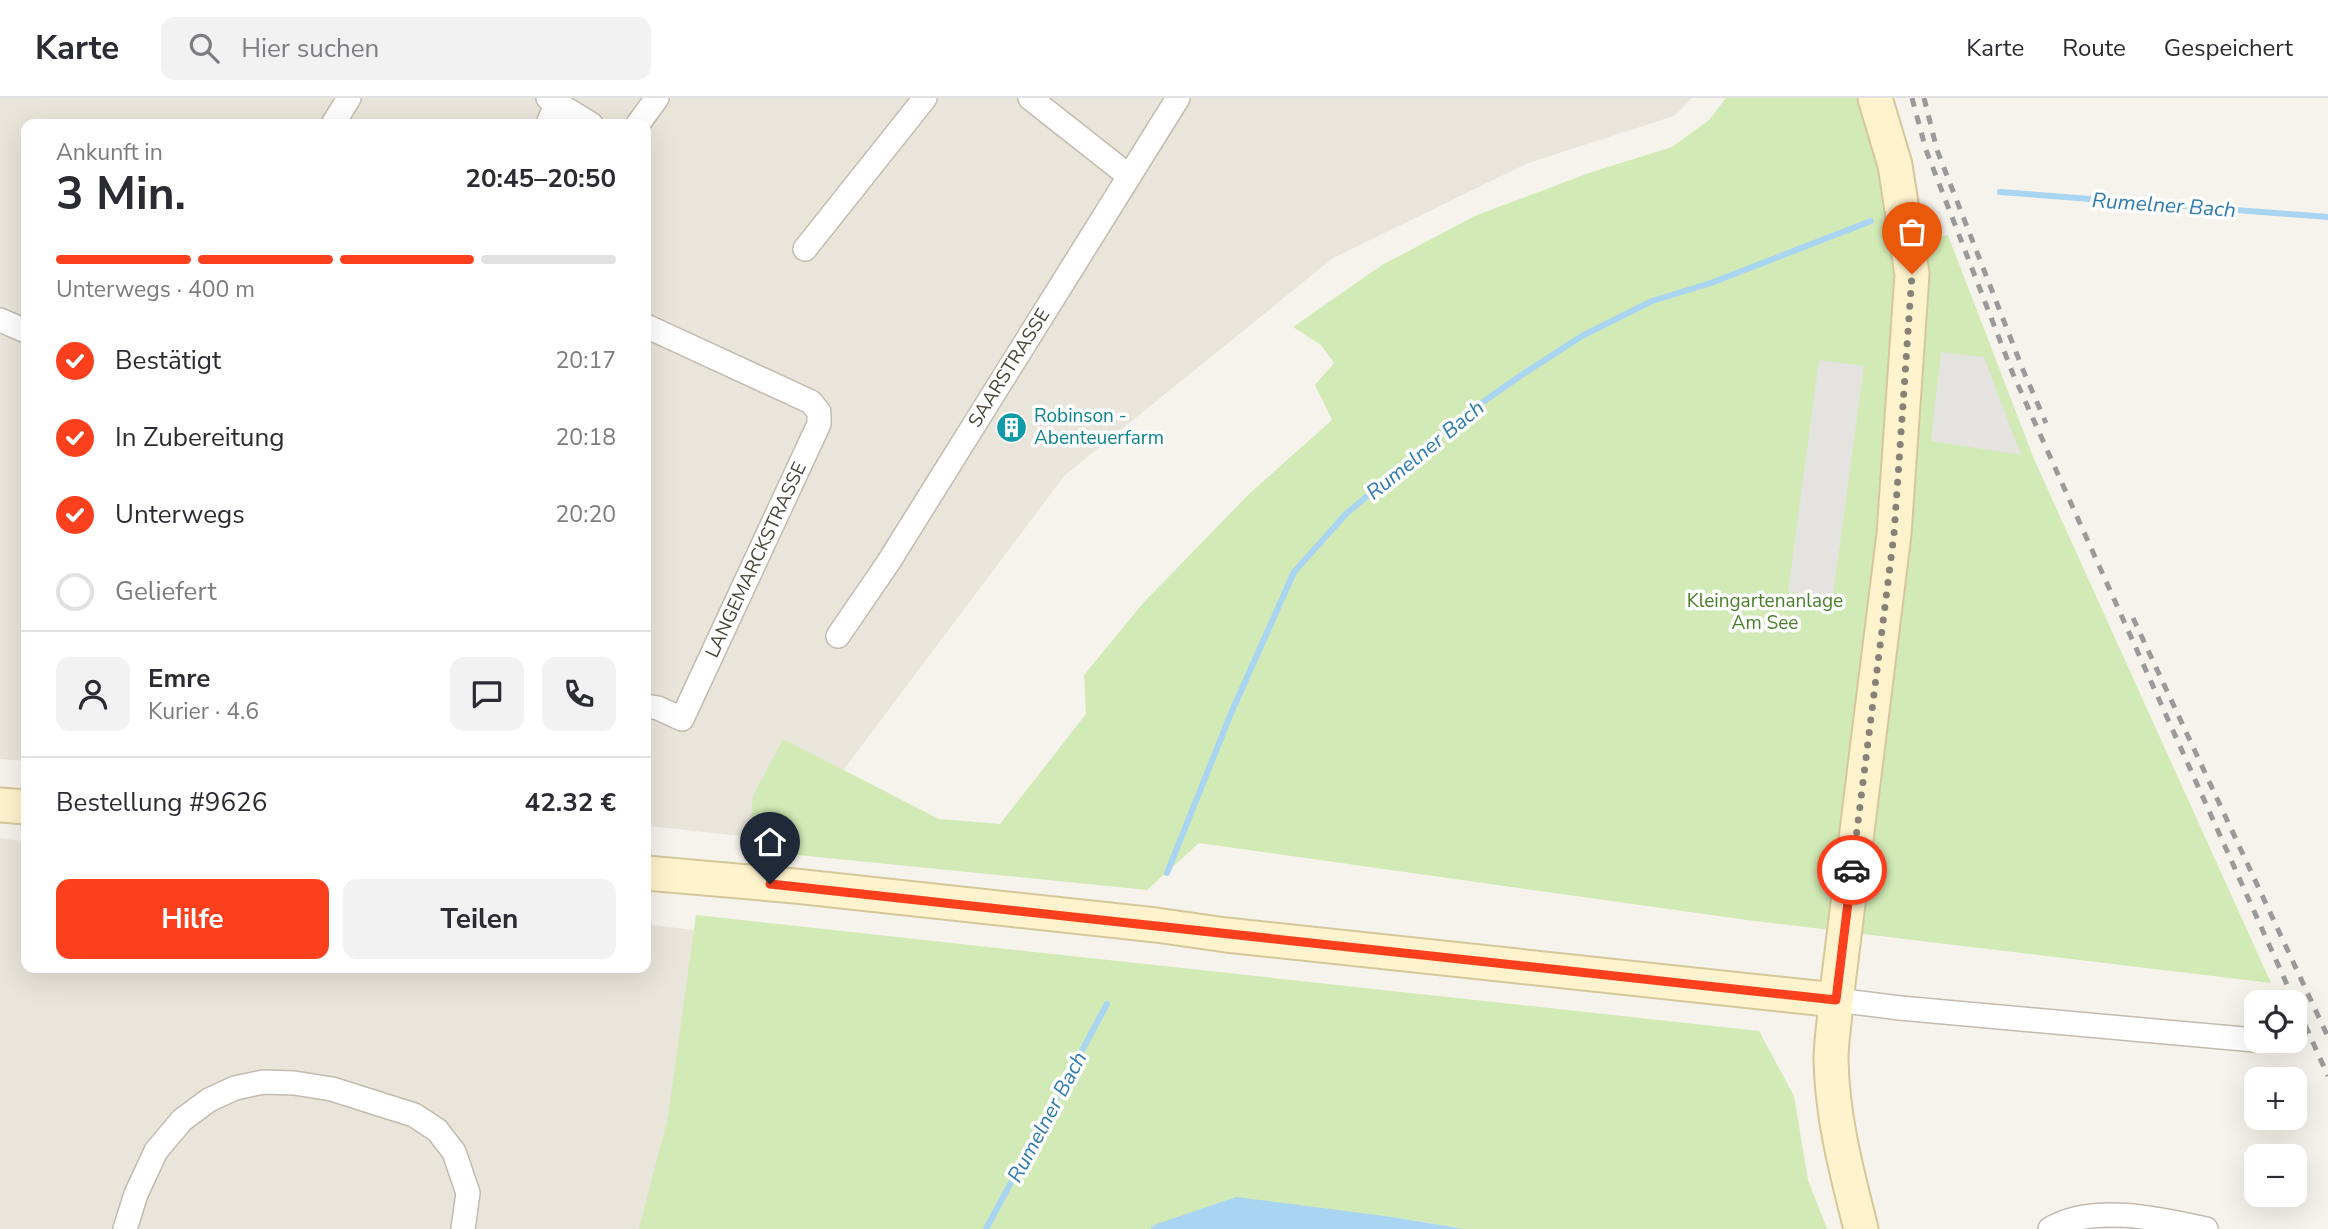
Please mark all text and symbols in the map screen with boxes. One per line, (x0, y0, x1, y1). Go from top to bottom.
search box (161, 17, 651, 80)
text: Karte (35, 26, 119, 71)
icon: search (185, 29, 223, 67)
text: Hier suchen (241, 31, 379, 66)
text: Karte (1966, 32, 2024, 64)
text: Route (2062, 32, 2126, 64)
text: Gespeichert (2164, 32, 2293, 64)
text: Ankunft in (56, 137, 163, 168)
text: 20:45–20:50 (465, 161, 616, 196)
text: 3 Min. (56, 162, 186, 225)
water label: Rumelner Bach (2091, 186, 2237, 224)
pin (1882, 202, 1942, 274)
icon: bag (1893, 213, 1931, 251)
text: Unterwegs · 400 m (56, 274, 255, 305)
street label: SAARSTRASSE (962, 304, 1056, 432)
icon: check (56, 342, 94, 380)
text: Bestätigt (115, 343, 221, 378)
text: 20:17 (556, 345, 616, 376)
water label: Rumelner Bach (1360, 394, 1490, 506)
place label: Robinson - Abenteuerfarm (1034, 403, 1164, 451)
building icon: Robinson - Abenteuerfarm (994, 410, 1028, 444)
icon: check (56, 419, 94, 457)
text: In Zubereitung (115, 420, 284, 455)
text: 20:18 (556, 422, 616, 453)
street label: LANGEMARCKSTRASSE (699, 458, 813, 662)
icon: check (56, 496, 94, 534)
text: Unterwegs (115, 497, 245, 532)
text: 20:20 (556, 499, 616, 530)
text: Geliefert (115, 574, 216, 609)
park label: Kleingartenanlage Am See (1687, 588, 1843, 636)
button: person (56, 657, 130, 731)
button: chat (450, 657, 524, 731)
button: phone (542, 657, 616, 731)
text: Emre (148, 661, 210, 696)
text: Kurier · 4.6 (148, 696, 259, 727)
text: Bestellung #9626 (56, 785, 267, 820)
text: 42.32 € (525, 785, 616, 820)
pin (740, 812, 800, 884)
icon: home (751, 823, 789, 861)
courier (1817, 835, 1887, 905)
icon: car (1833, 851, 1871, 889)
button: Hilfe (56, 879, 329, 959)
button: Teilen (343, 879, 616, 959)
map controls (2244, 990, 2307, 1207)
button: locate (2244, 990, 2307, 1053)
water label: Rumelner Bach (1001, 1047, 1093, 1187)
button: + (2244, 1067, 2307, 1130)
button: − (2244, 1144, 2307, 1207)

